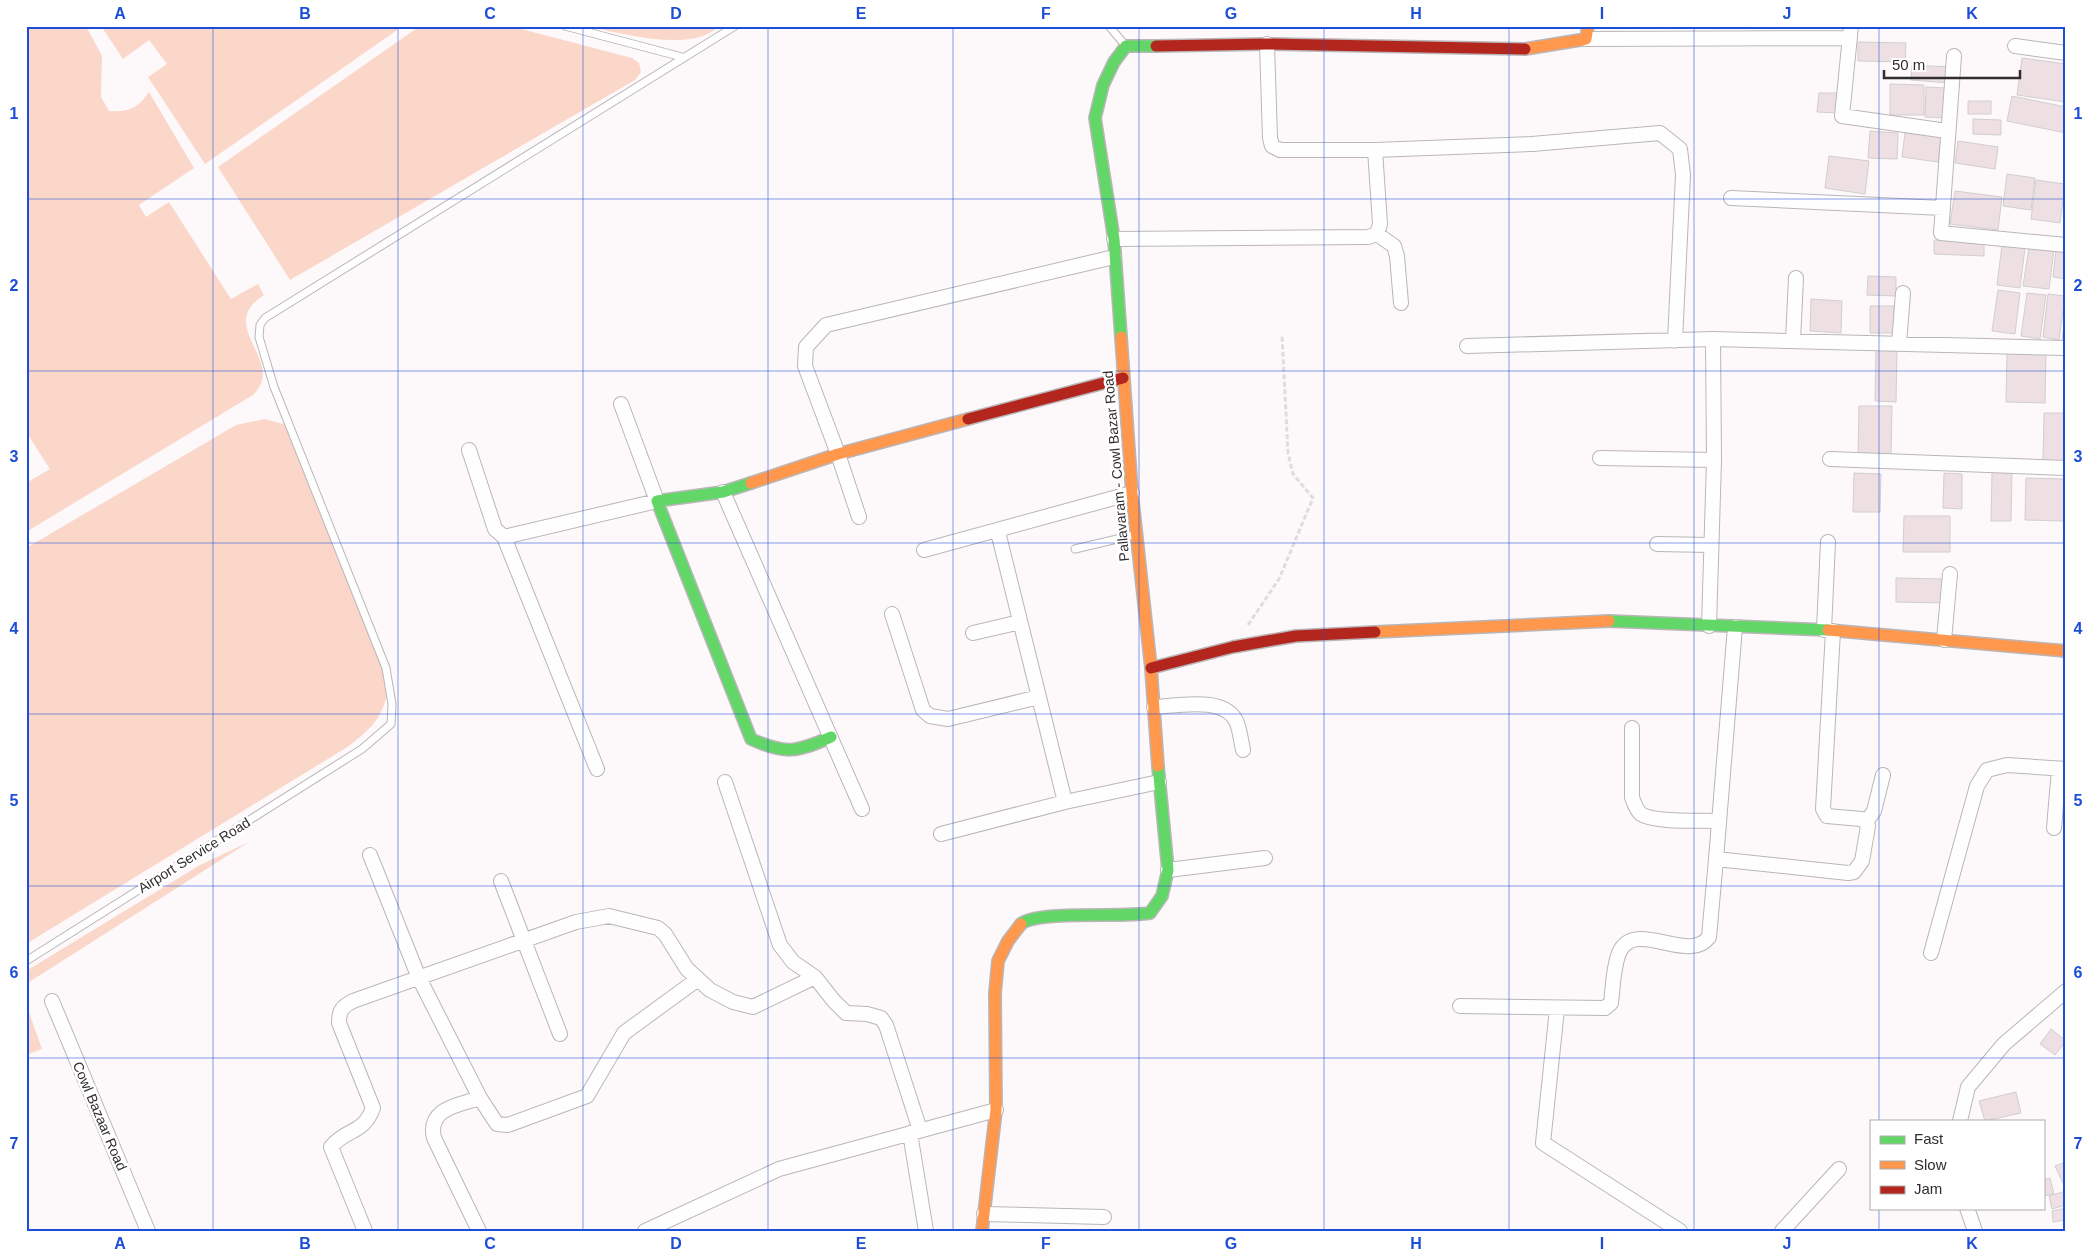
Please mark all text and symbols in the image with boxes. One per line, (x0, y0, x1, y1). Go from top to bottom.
text: A (114, 5, 126, 22)
text: B (299, 5, 311, 22)
text: C (484, 5, 496, 22)
text: D (670, 5, 682, 22)
text: E (856, 5, 867, 22)
text: F (1041, 5, 1051, 22)
text: G (1225, 5, 1237, 22)
text: H (1410, 5, 1422, 22)
text: I (1600, 5, 1604, 22)
text: J (1783, 5, 1791, 22)
text: K (1966, 5, 1978, 22)
scale bar (1884, 48, 2021, 80)
text: 50 m (1892, 56, 1925, 73)
text: 1 (10, 105, 19, 122)
text: 1 (2074, 105, 2083, 122)
text: 2 (10, 277, 19, 294)
text: 2 (2074, 277, 2083, 294)
street label: Pallavaram - Cowl Bazar Road (1100, 370, 1132, 562)
text: 3 (10, 448, 19, 465)
text: 3 (2074, 448, 2083, 465)
text: 4 (10, 620, 19, 637)
text: 4 (2074, 620, 2083, 637)
text: 5 (10, 792, 19, 809)
text: 5 (2074, 792, 2083, 809)
street label: Airport Service Road (135, 814, 253, 896)
text: 6 (10, 964, 19, 981)
text: 6 (2074, 964, 2083, 981)
street label: Cowl Bazaar Road (70, 1059, 130, 1173)
legend (1870, 1120, 2044, 1210)
text: Fast (1914, 1130, 1944, 1147)
text: 7 (10, 1135, 19, 1152)
text: 7 (2074, 1135, 2083, 1152)
text: Slow (1914, 1156, 1947, 1173)
text: Jam (1914, 1180, 1942, 1197)
text: A (114, 1235, 126, 1252)
text: B (299, 1235, 311, 1252)
text: C (484, 1235, 496, 1252)
text: D (670, 1235, 682, 1252)
text: E (856, 1235, 867, 1252)
text: F (1041, 1235, 1051, 1252)
text: G (1225, 1235, 1237, 1252)
text: H (1410, 1235, 1422, 1252)
text: I (1600, 1235, 1604, 1252)
text: J (1783, 1235, 1791, 1252)
text: K (1966, 1235, 1978, 1252)

